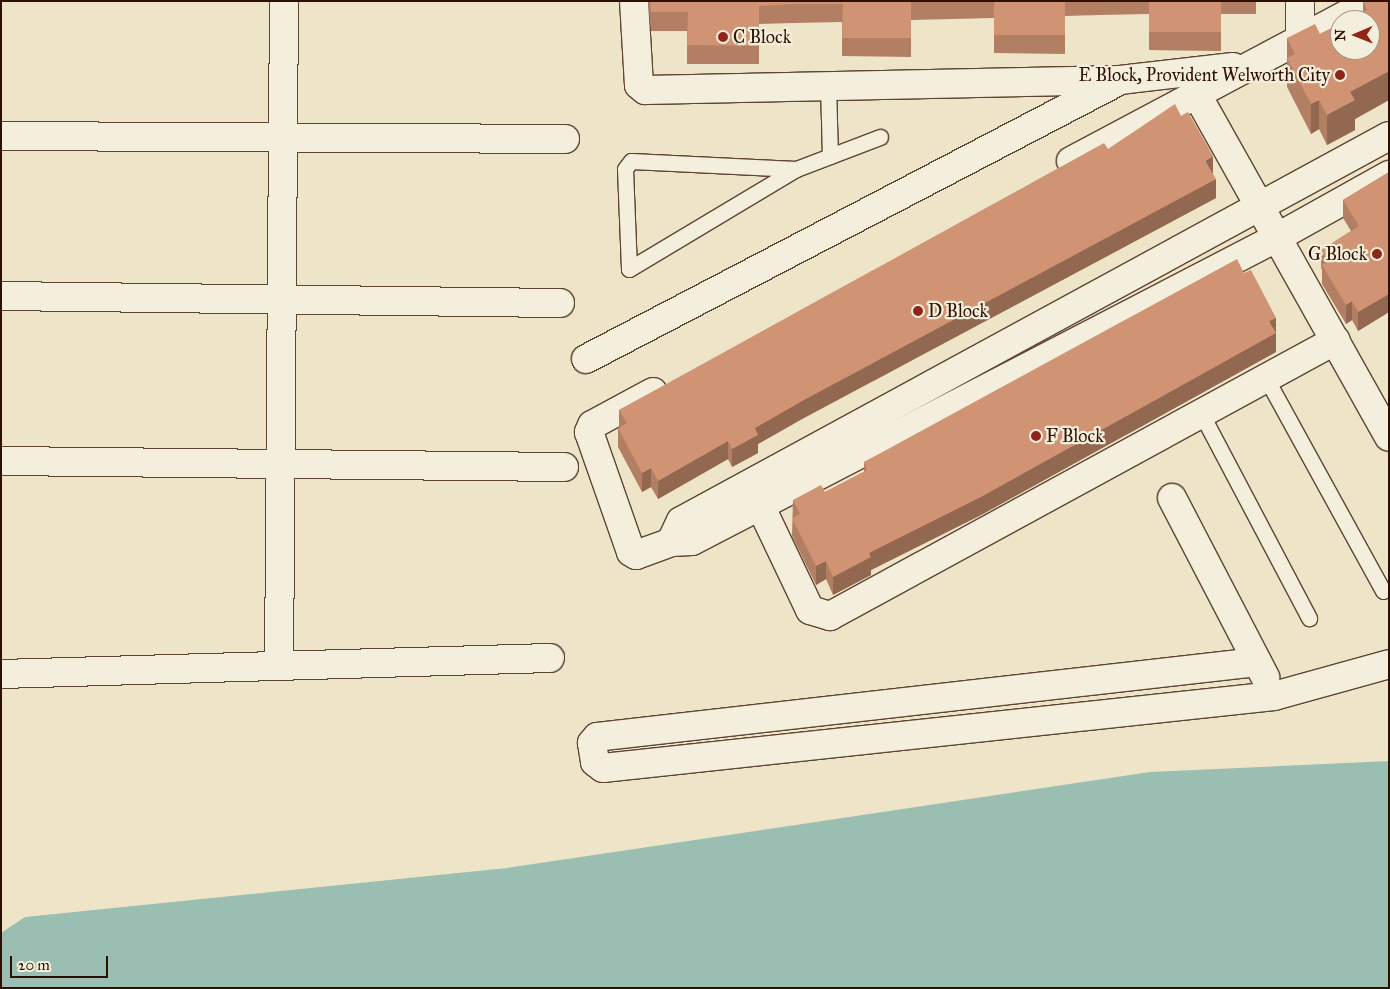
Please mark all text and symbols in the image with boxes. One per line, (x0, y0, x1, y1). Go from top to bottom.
north arrow (1330, 10, 1380, 60)
place label: C Block (733, 26, 791, 48)
text: N (1332, 29, 1349, 41)
marker: C Block (717, 31, 729, 43)
place label: E Block, Provident Welworth City (1079, 64, 1330, 86)
marker: E Block, Provident Welworth City (1334, 69, 1346, 81)
place label: G Block (1308, 243, 1367, 265)
marker: G Block (1371, 248, 1383, 260)
place label: D Block (928, 300, 988, 322)
marker: D Block (912, 305, 924, 317)
place label: F Block (1046, 425, 1103, 447)
marker: F Block (1030, 430, 1042, 442)
scale bar (12, 946, 110, 978)
text: 20 m (18, 956, 50, 974)

